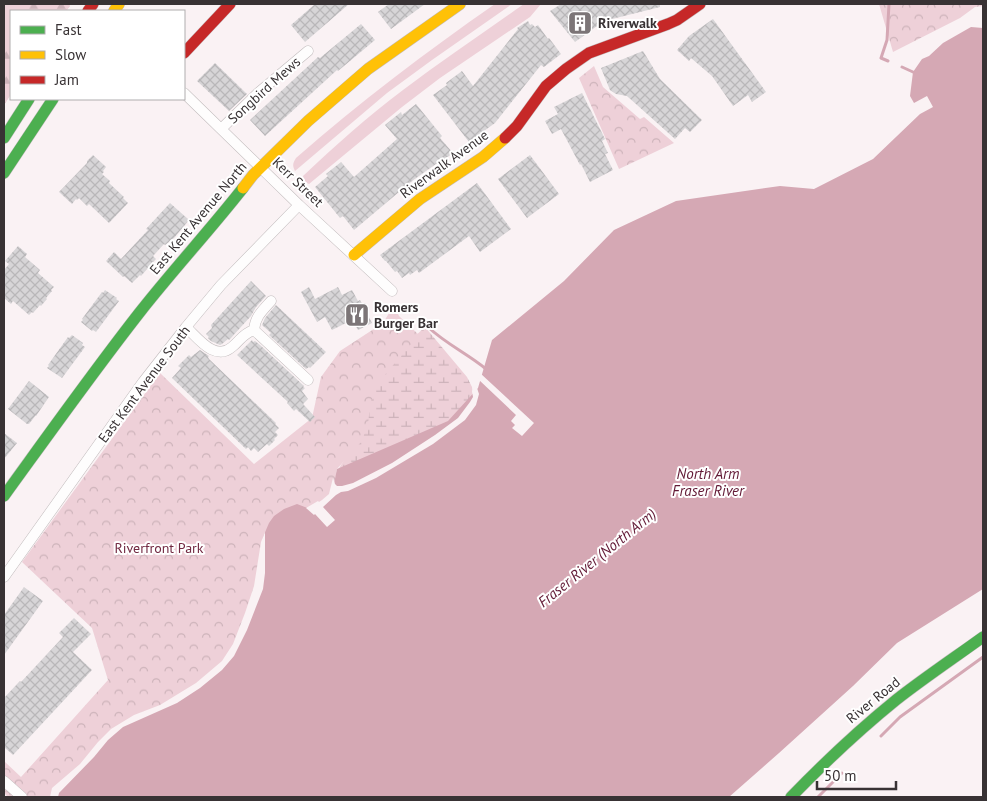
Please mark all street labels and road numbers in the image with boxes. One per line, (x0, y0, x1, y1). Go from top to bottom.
street label: Songbird Mews (224, 53, 304, 127)
street label: Riverwalk Avenue (396, 126, 492, 202)
street label: Kerr Street (269, 153, 327, 211)
street label: East Kent Avenue North (146, 158, 250, 278)
street label: East Kent Avenue South (94, 322, 194, 446)
street label: River Road (842, 673, 904, 727)

